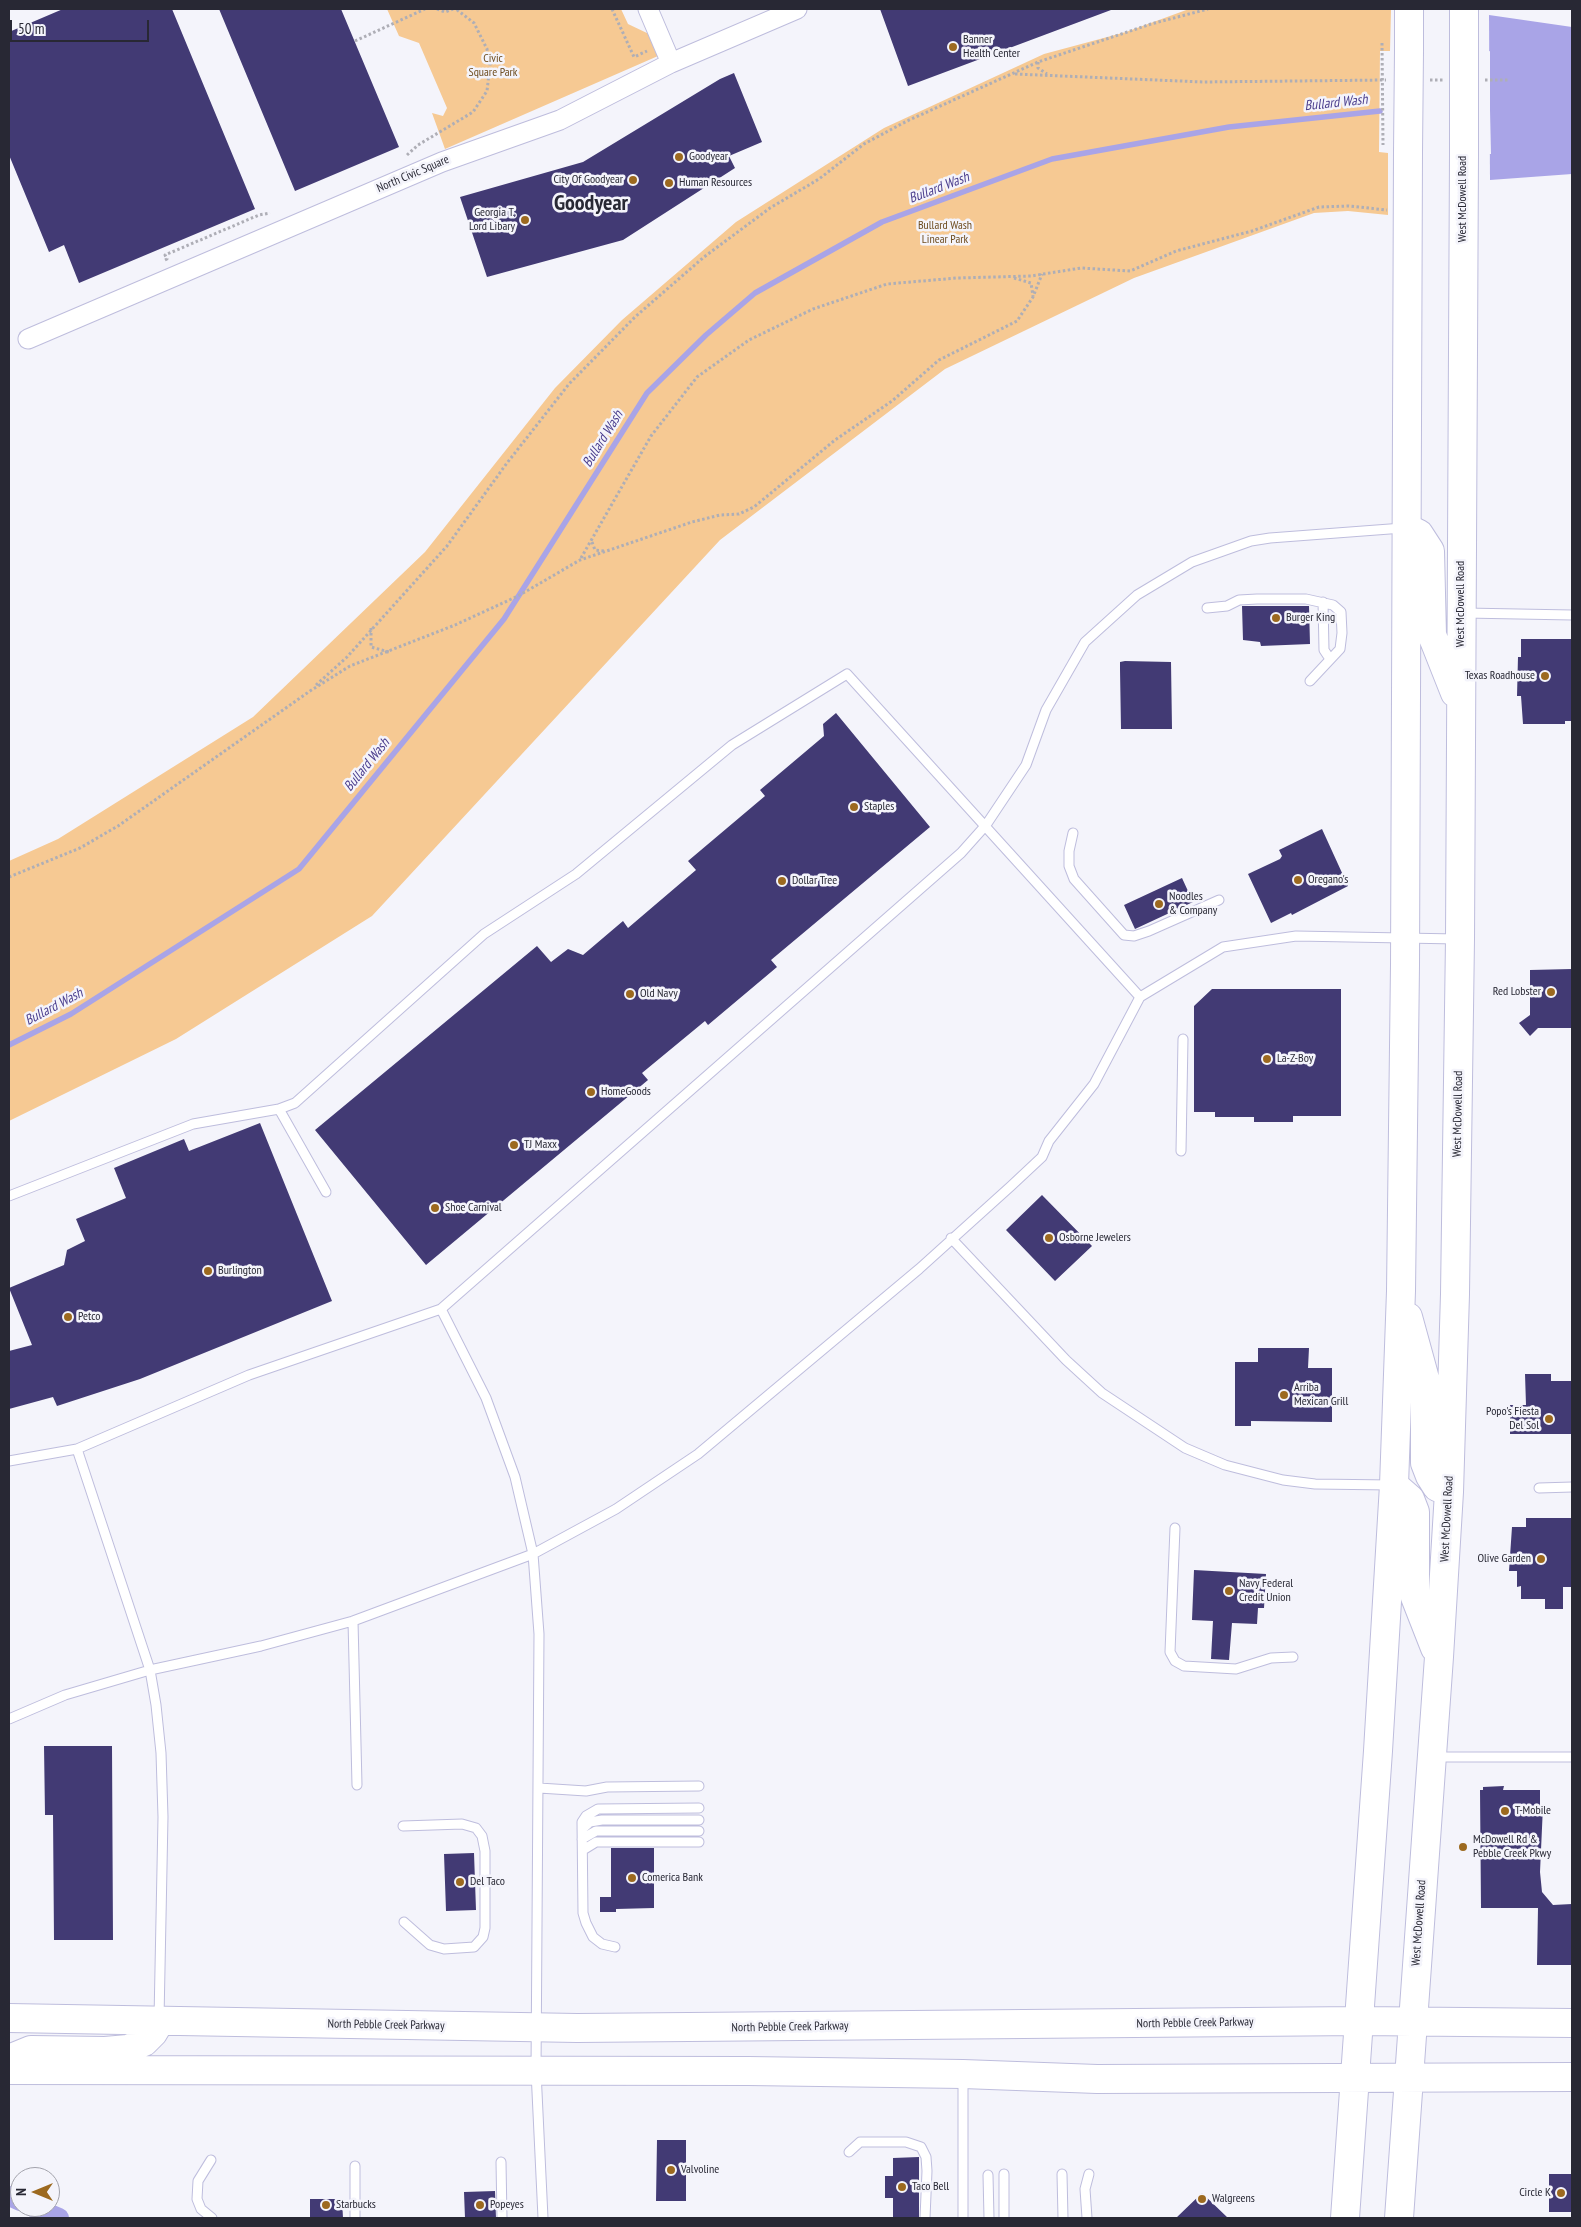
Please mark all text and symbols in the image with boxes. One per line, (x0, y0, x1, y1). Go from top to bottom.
scale bar (12, 10, 151, 42)
text: 50 m (18, 19, 44, 38)
place label: Banner Health Center (963, 33, 1020, 61)
marker: Banner Health Center (947, 41, 959, 53)
park label: Civic Square Park (469, 52, 517, 80)
water label: Bullard Wash (1304, 91, 1368, 115)
place label: Goodyear (689, 150, 728, 164)
marker: Goodyear (673, 151, 685, 163)
street label: North Civic Square (375, 152, 451, 196)
street label: West McDowell Road (1456, 156, 1470, 242)
water label: Bullard Wash (907, 169, 971, 207)
place label: City Of Goodyear (553, 173, 623, 187)
marker: City Of Goodyear (627, 174, 639, 186)
place label: Human Resources (679, 176, 752, 190)
marker: Human Resources (663, 177, 675, 189)
district label: Goodyear (554, 191, 628, 217)
place label: Georgia T. Lord Libary (469, 206, 515, 234)
marker: Georgia T. Lord Libary (519, 214, 531, 226)
park label: Bullard Wash Linear Park (918, 219, 972, 247)
water label: Bullard Wash (579, 408, 627, 470)
street label: West McDowell Road (1454, 561, 1468, 647)
place label: Burger King (1286, 611, 1335, 625)
marker: Burger King (1270, 612, 1282, 624)
place label: Texas Roadhouse (1465, 669, 1535, 683)
marker: Texas Roadhouse (1539, 670, 1551, 682)
water label: Bullard Wash (341, 735, 393, 795)
place label: Staples (864, 800, 894, 814)
marker: Staples (848, 801, 860, 813)
place label: Oregano's (1308, 873, 1348, 887)
place label: Dollar Tree (792, 874, 837, 888)
marker: Oregano's (1292, 874, 1304, 886)
marker: Dollar Tree (776, 875, 788, 887)
place label: Noodles & Company (1169, 890, 1217, 918)
marker: Noodles & Company (1153, 898, 1165, 910)
water label: Bullard Wash (22, 985, 86, 1029)
place label: Red Lobster (1493, 985, 1541, 999)
marker: Red Lobster (1545, 986, 1557, 998)
place label: Old Navy (640, 987, 678, 1001)
marker: Old Navy (624, 988, 636, 1000)
place label: La-Z-Boy (1277, 1052, 1313, 1066)
marker: La-Z-Boy (1261, 1053, 1273, 1065)
street label: West McDowell Road (1450, 1071, 1466, 1157)
place label: HomeGoods (601, 1085, 651, 1099)
marker: HomeGoods (585, 1086, 597, 1098)
place label: TJ Maxx (524, 1138, 557, 1152)
marker: TJ Maxx (508, 1139, 520, 1151)
place label: Shoe Carnival (445, 1201, 502, 1215)
marker: Shoe Carnival (429, 1202, 441, 1214)
place label: Osborne Jewelers (1059, 1231, 1131, 1245)
marker: Osborne Jewelers (1043, 1232, 1055, 1244)
place label: Burlington (218, 1264, 262, 1278)
marker: Burlington (202, 1265, 214, 1277)
place label: Petco (78, 1310, 100, 1324)
marker: Petco (62, 1311, 74, 1323)
place label: Arriba Mexican Grill (1294, 1381, 1348, 1409)
marker: Arriba Mexican Grill (1278, 1389, 1290, 1401)
place label: Popo's Fiesta Del Sol (1486, 1405, 1539, 1433)
marker: Popo's Fiesta Del Sol (1543, 1413, 1555, 1425)
street label: West McDowell Road (1438, 1476, 1456, 1562)
place label: Olive Garden (1477, 1552, 1531, 1566)
marker: Olive Garden (1535, 1553, 1547, 1565)
place label: Navy Federal Credit Union (1239, 1577, 1293, 1605)
marker: Navy Federal Credit Union (1223, 1585, 1235, 1597)
place label: T-Mobile (1515, 1804, 1551, 1818)
marker: T-Mobile (1499, 1805, 1511, 1817)
place label: McDowell Rd & Pebble Creek Pkwy (1473, 1833, 1551, 1861)
marker: McDowell Rd & Pebble Creek Pkwy (1457, 1841, 1469, 1853)
place label: Comerica Bank (642, 1871, 703, 1885)
marker: Comerica Bank (626, 1872, 638, 1884)
place label: Del Taco (470, 1875, 505, 1889)
marker: Del Taco (454, 1876, 466, 1888)
street label: West McDowell Road (1409, 1879, 1429, 1967)
street label: North Pebble Creek Parkway (1136, 2015, 1254, 2031)
street label: North Pebble Creek Parkway (327, 2017, 445, 2033)
street label: North Pebble Creek Parkway (731, 2019, 849, 2035)
place label: Valvoline (681, 2163, 719, 2177)
marker: Valvoline (665, 2164, 677, 2176)
north arrow (10, 2167, 60, 2217)
place label: Taco Bell (912, 2180, 949, 2194)
marker: Taco Bell (896, 2181, 908, 2193)
place label: Circle K (1519, 2186, 1551, 2200)
marker: Circle K (1555, 2187, 1567, 2199)
text: N (12, 2188, 30, 2196)
place label: Walgreens (1212, 2192, 1255, 2206)
marker: Walgreens (1196, 2193, 1208, 2205)
place label: Starbucks (336, 2198, 376, 2212)
place label: Popeyes (490, 2198, 524, 2212)
marker: Starbucks (320, 2199, 332, 2211)
marker: Popeyes (474, 2199, 486, 2211)

